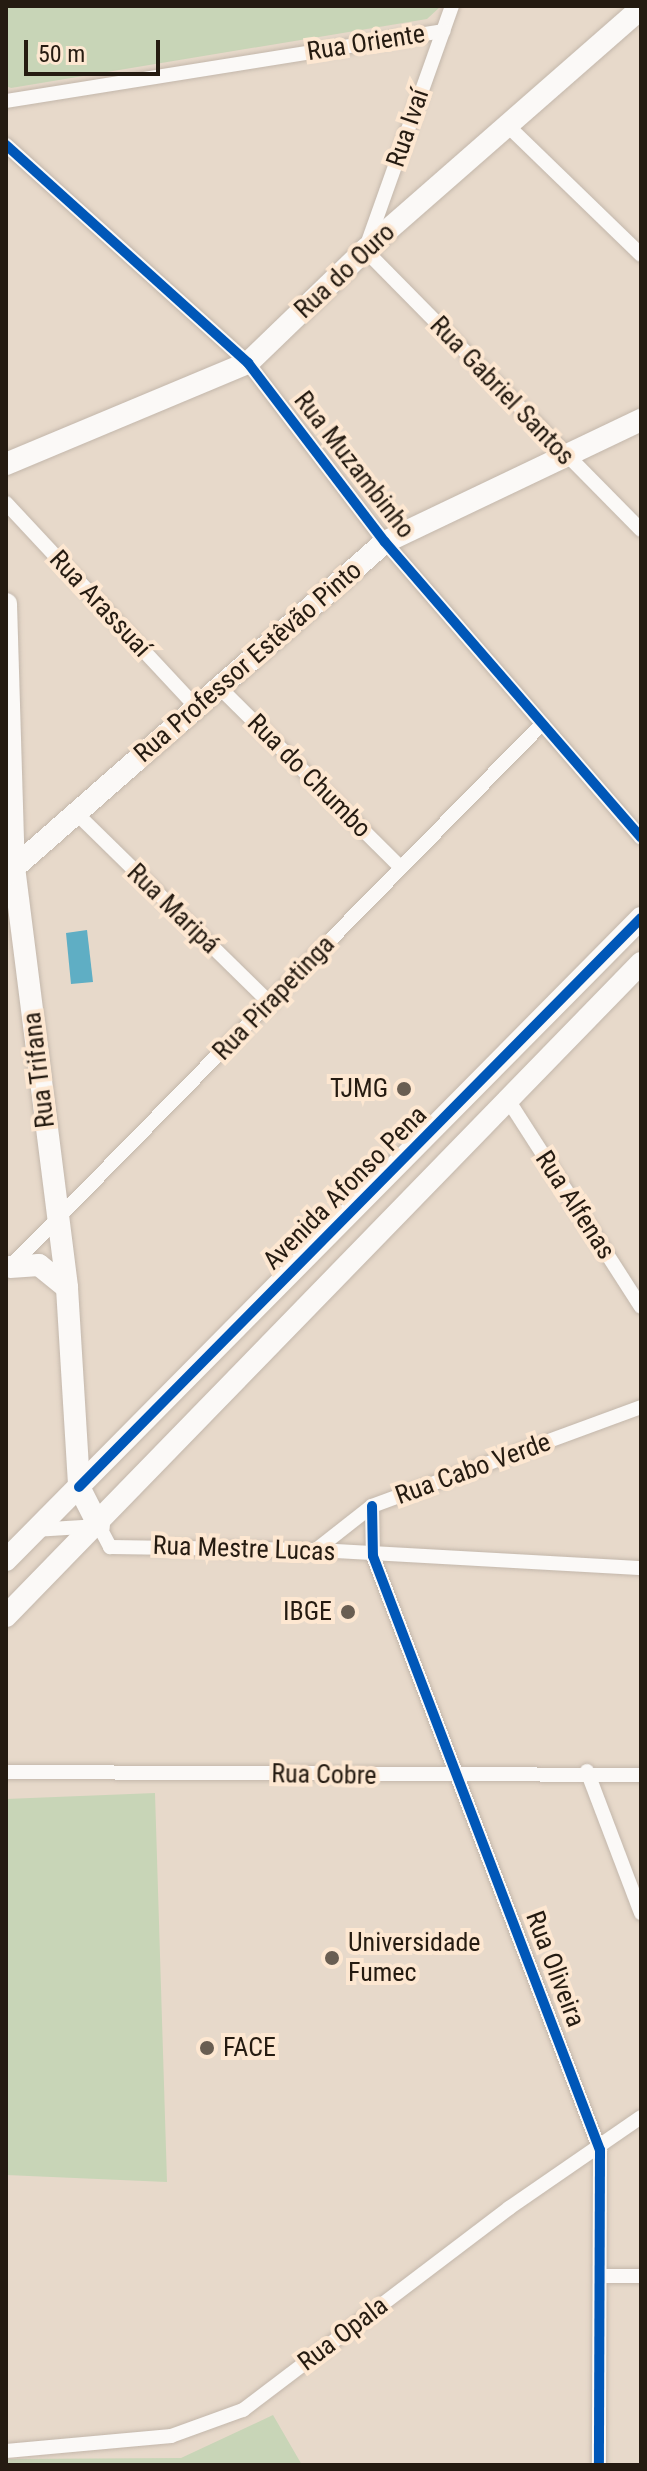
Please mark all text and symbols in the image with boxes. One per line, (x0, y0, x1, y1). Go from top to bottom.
street label: Rua Oriente (305, 18, 427, 68)
scale bar (28, 24, 164, 74)
text: 50 m (38, 40, 85, 68)
street label: Rua Ivaí (380, 85, 436, 171)
street label: Rua do Ouro (288, 217, 402, 325)
street label: Rua Gabriel Santos (423, 310, 581, 472)
street label: Rua Muzambinho (287, 385, 421, 545)
street label: Rua Arassuaí (43, 544, 157, 664)
street label: Rua Professor Estêvão Pinto (128, 555, 368, 769)
street label: Rua do Chumbo (241, 708, 377, 844)
street label: Rua Maripá (120, 857, 226, 961)
street label: Rua Pirapetinga (207, 929, 341, 1067)
street label: Rua Trifana (16, 1010, 62, 1130)
place label: TJMG (330, 1073, 388, 1105)
marker: TJMG (395, 1080, 413, 1098)
street label: Avenida Afonso Pena (257, 1100, 433, 1276)
street label: Rua Alfenas (528, 1145, 622, 1265)
street label: Rua Cabo Verde (391, 1427, 555, 1511)
street label: Rua Mestre Lucas (152, 1530, 336, 1568)
place label: IBGE (283, 1596, 332, 1628)
marker: IBGE (339, 1603, 357, 1621)
street label: Rua Cobre (271, 1758, 377, 1792)
street label: Rua Oliveira (519, 1907, 591, 2031)
place label: Universidade Fumec (348, 1927, 480, 1988)
marker: Universidade Fumec (323, 1949, 341, 1967)
place label: FACE (223, 2032, 276, 2064)
marker: FACE (198, 2039, 216, 2057)
street label: Rua Opala (292, 2290, 394, 2378)

